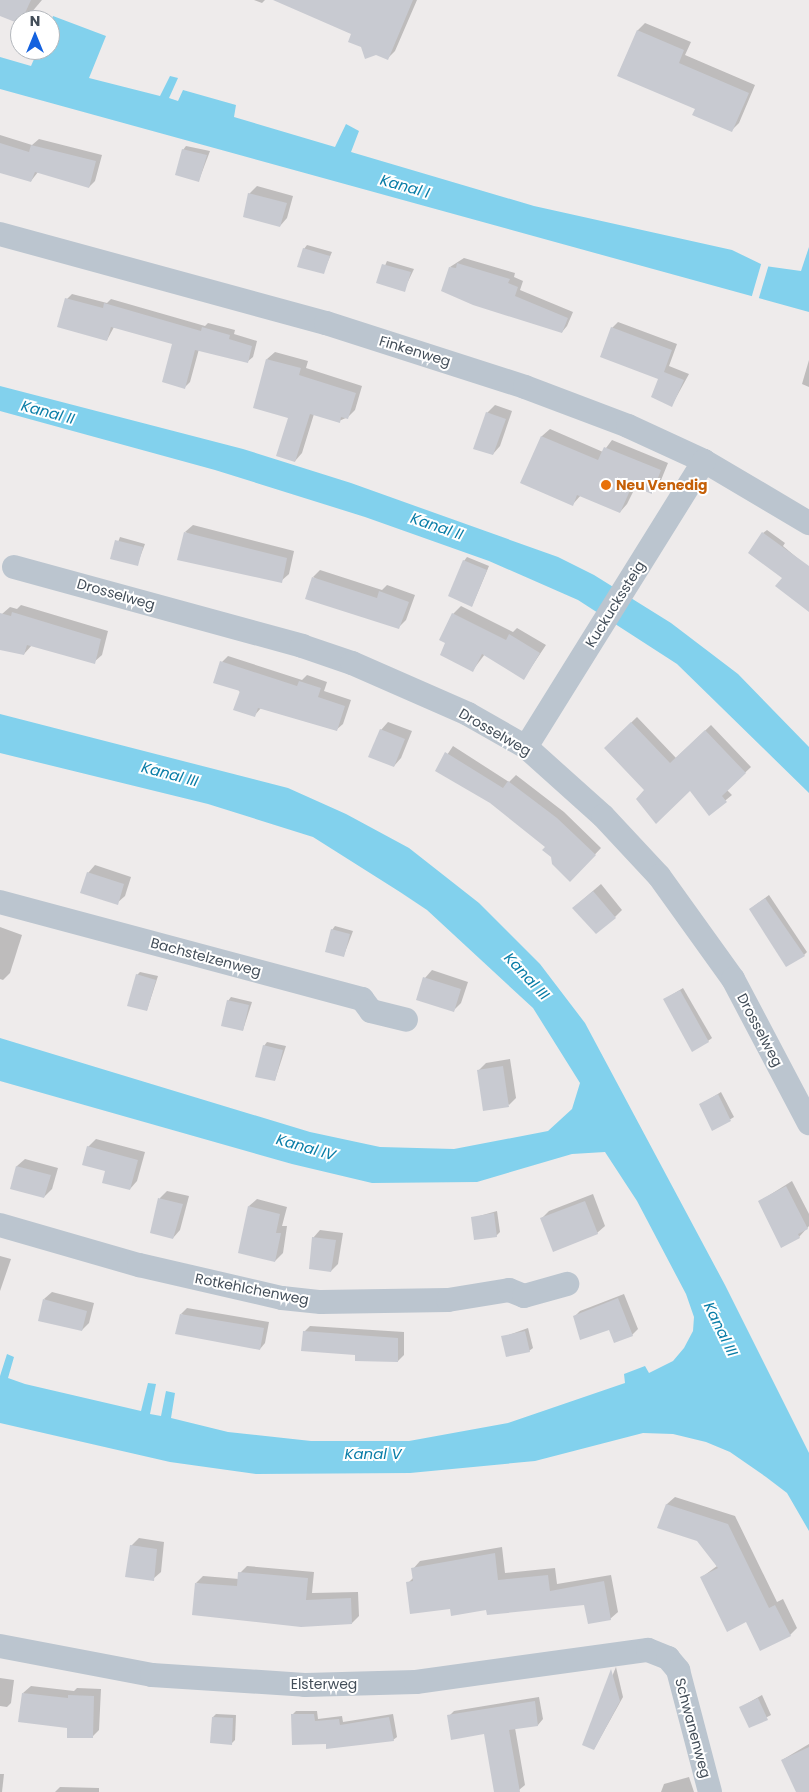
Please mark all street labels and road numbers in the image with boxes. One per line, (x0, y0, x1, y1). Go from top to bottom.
street label: Finkenweg (377, 332, 453, 370)
street label: Kuckuckssteig (582, 558, 648, 650)
street label: Drosselweg (75, 575, 157, 613)
street label: Drosselweg (456, 705, 534, 759)
street label: Bachstelzenweg (149, 934, 263, 980)
street label: Drosselweg (734, 991, 786, 1069)
street label: Rotkehlchenweg (194, 1270, 310, 1308)
street label: Elsterweg (291, 1676, 357, 1692)
street label: Schwanenweg (672, 1676, 714, 1780)

